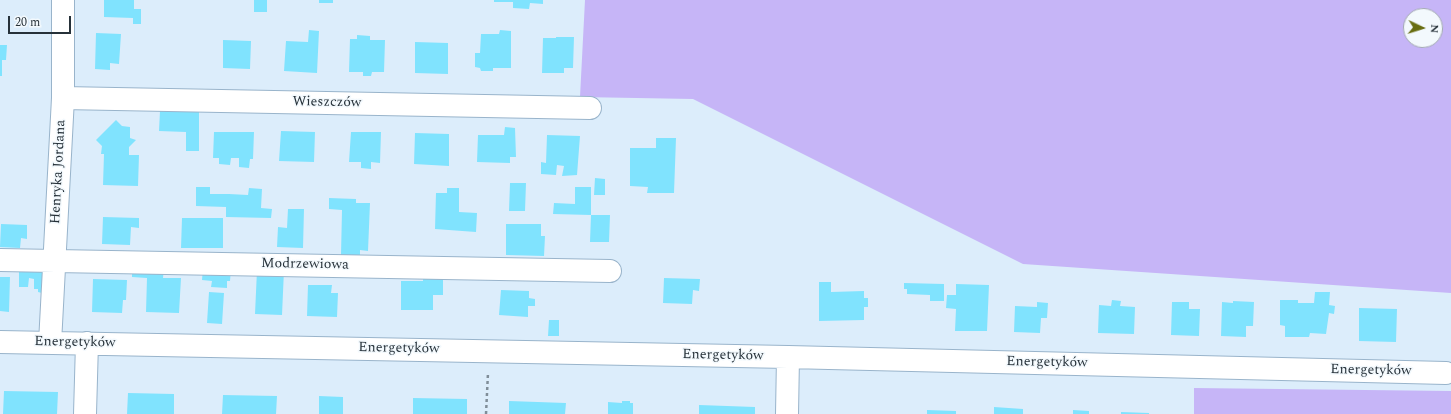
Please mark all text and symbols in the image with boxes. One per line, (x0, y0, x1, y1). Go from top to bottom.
scale bar (10, 8, 73, 34)
north arrow (1403, 8, 1443, 48)
text: 20 m (15, 13, 40, 32)
text: N (1426, 24, 1443, 34)
street label: Wieszczów (293, 94, 361, 112)
street label: Henryka Jordana (48, 119, 70, 225)
street label: Modrzewiowa (261, 256, 349, 274)
street label: Energetyków (34, 334, 116, 352)
street label: Energetyków (358, 340, 440, 358)
street label: Energetyków (682, 347, 764, 365)
street label: Energetyków (1006, 354, 1088, 372)
street label: Energetyków (1330, 362, 1412, 380)

